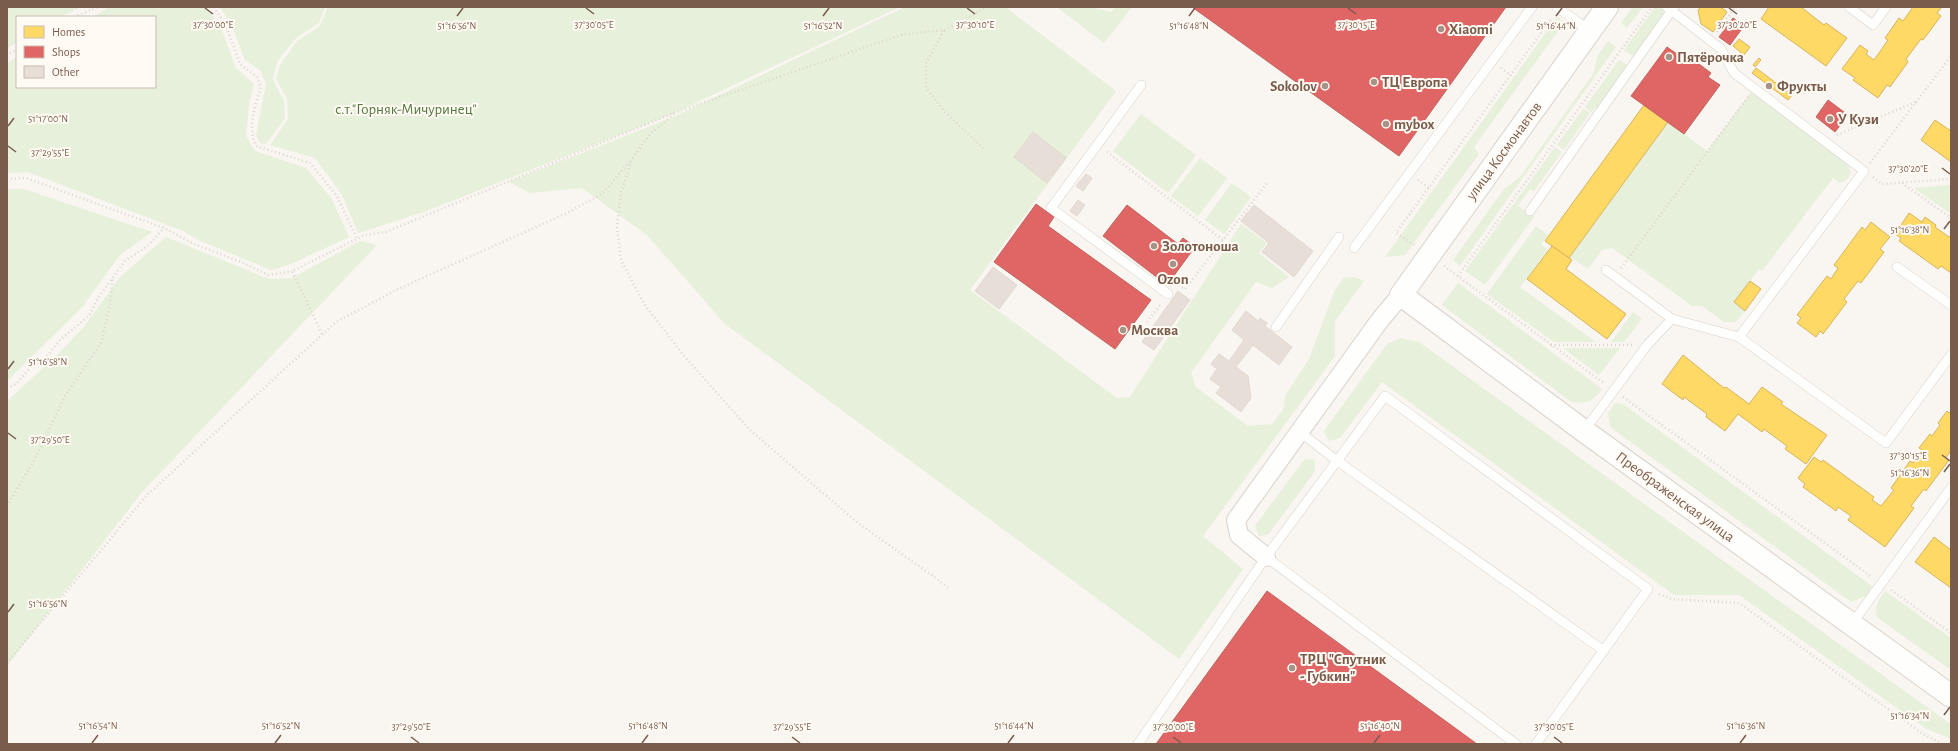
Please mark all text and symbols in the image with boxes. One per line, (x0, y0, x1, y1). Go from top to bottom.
legend (16, 16, 156, 88)
text: 37°30'00"E (193, 20, 233, 30)
text: 37°30'05"E (574, 20, 614, 30)
text: 37°30'10"E (956, 20, 994, 30)
text: 37°30'15"E (1337, 20, 1375, 30)
text: 37°30'20"E (1717, 20, 1757, 30)
text: 51°16'56"N (438, 21, 476, 31)
text: 51°16'52"N (804, 21, 842, 31)
text: 51°16'48"N (1169, 21, 1209, 31)
text: 51°16'44"N (1536, 21, 1576, 31)
place label: Xiaomi (1449, 22, 1493, 37)
marker: Xiaomi (1436, 24, 1446, 34)
text: Homes (52, 26, 85, 38)
text: Shops (52, 46, 80, 58)
place label: Пятёрочка (1677, 50, 1744, 65)
marker: Пятёрочка (1664, 52, 1674, 62)
text: Other (52, 66, 79, 78)
place label: ТЦ Европа (1382, 75, 1448, 90)
marker: ТЦ Европа (1369, 77, 1379, 87)
place label: Sokolov (1270, 79, 1317, 94)
place label: Фрукты (1777, 79, 1827, 94)
marker: Sokolov (1320, 81, 1330, 91)
marker: Фрукты (1764, 81, 1774, 91)
street label: улица Космонавтов (1463, 99, 1545, 204)
park label: с.т."Горняк-Мичуринец" (335, 102, 477, 117)
place label: У Кузи (1838, 112, 1879, 127)
text: 51°17'00"N (28, 114, 68, 124)
marker: У Кузи (1825, 114, 1835, 124)
place label: mybox (1394, 117, 1435, 132)
marker: mybox (1381, 119, 1391, 129)
text: 37°29'55"E (31, 148, 69, 158)
text: 37°30'20"E (1888, 164, 1928, 174)
text: 51°16'38"N (1891, 225, 1929, 235)
place label: Золотоноша (1162, 239, 1239, 254)
marker: Золотоноша (1149, 241, 1159, 251)
marker: Ozon (1168, 259, 1178, 269)
place label: Ozon (1157, 272, 1189, 287)
place label: Москва (1131, 323, 1178, 338)
marker: Москва (1118, 325, 1128, 335)
text: 51°16'58"N (29, 357, 67, 367)
text: 37°29'50"E (30, 435, 70, 445)
street label: Преображенская улица (1613, 449, 1737, 545)
text: 37°30'15"E (1889, 451, 1927, 461)
text: 51°16'36"N (1891, 468, 1929, 478)
text: 51°16'56"N (29, 599, 67, 609)
place label: ТРЦ "Спутник - Губкин" (1300, 652, 1387, 684)
marker: ТРЦ "Спутник - Губкин" (1287, 663, 1297, 673)
text: 51°16'34"N (1891, 711, 1929, 721)
text: 51°16'54"N (79, 721, 117, 731)
text: 51°16'52"N (262, 721, 300, 731)
text: 51°16'48"N (628, 721, 668, 731)
text: 51°16'44"N (994, 721, 1034, 731)
text: 51°16'40"N (1360, 721, 1400, 731)
text: 51°16'36"N (1727, 721, 1765, 731)
text: 37°29'50"E (391, 722, 431, 732)
text: 37°29'55"E (773, 722, 811, 732)
text: 37°30'00"E (1153, 722, 1193, 732)
text: 37°30'05"E (1534, 722, 1574, 732)

